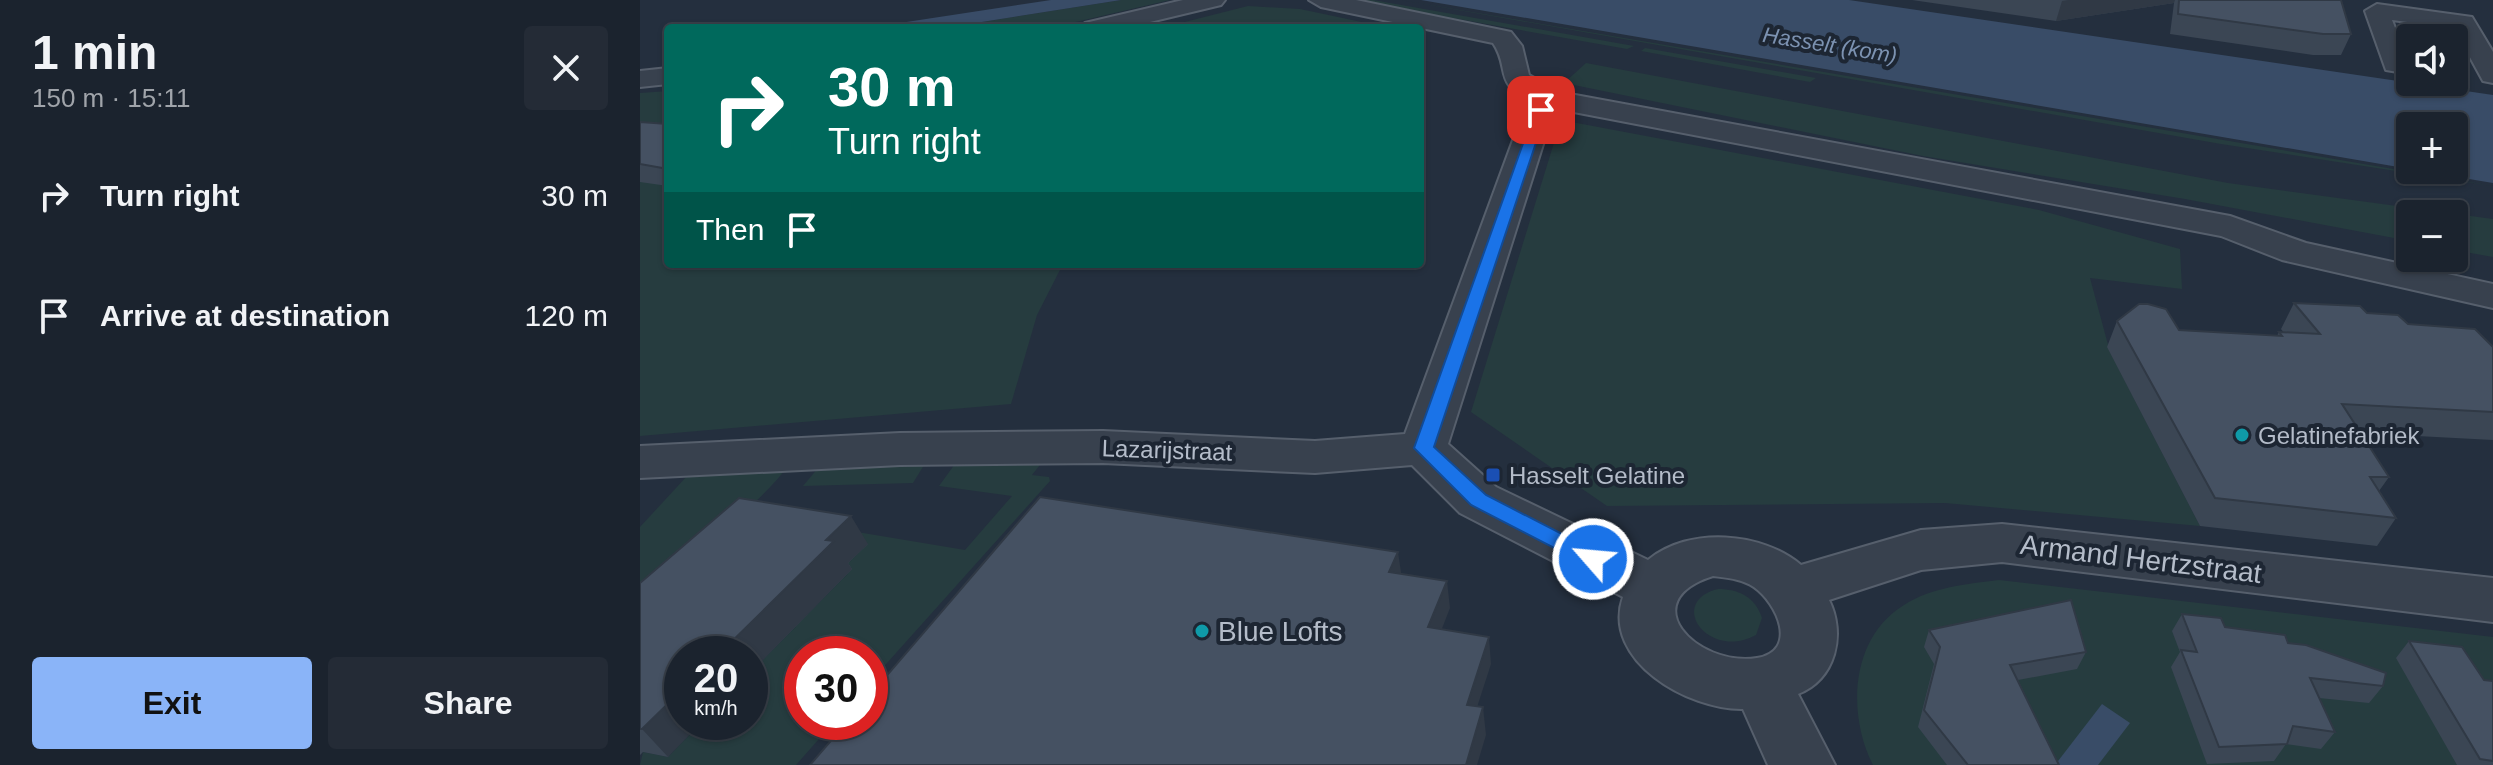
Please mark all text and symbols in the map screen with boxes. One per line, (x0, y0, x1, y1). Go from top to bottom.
water label: Hasselt (kom) (1761, 22, 1899, 68)
map controls (2396, 24, 2468, 272)
button: sound (2396, 24, 2468, 96)
text: 1 min (32, 26, 157, 79)
button: close (524, 26, 608, 110)
text: 30 m (828, 55, 956, 118)
icon: right (696, 56, 800, 160)
pin (1507, 76, 1575, 144)
text: 150 m · 15:11 (32, 83, 191, 113)
icon: arrive (1519, 88, 1563, 132)
button: + (2396, 112, 2468, 184)
text: Turn right (828, 121, 981, 162)
icon: right (32, 174, 76, 218)
text: Turn right (100, 179, 239, 212)
text: 30 m (541, 179, 608, 212)
button: − (2396, 200, 2468, 272)
icon: arrive (780, 208, 824, 252)
text: Then (696, 213, 764, 246)
icon: arrive (32, 294, 76, 338)
text: Arrive at destination (100, 299, 390, 332)
text: 120 m (525, 299, 608, 332)
place label: Gelatinefabriek (2258, 422, 2420, 449)
marker: Gelatinefabriek (2233, 426, 2251, 444)
street label: Lazarijstraat (1101, 434, 1233, 466)
place label: Hasselt Gelatine (1509, 462, 1685, 489)
marker: Hasselt Gelatine (1484, 466, 1502, 484)
position arrow (1551, 517, 1635, 601)
street label: Armand Hertzstraat (2019, 529, 2264, 589)
place label: Blue Lofts (1218, 616, 1343, 647)
marker: Blue Lofts (1193, 622, 1211, 640)
speed limit sign: 30 (784, 636, 888, 740)
text: 20 (694, 656, 738, 700)
button: Exit (32, 657, 312, 749)
button: Share (328, 657, 608, 749)
text: km/h (694, 697, 738, 719)

